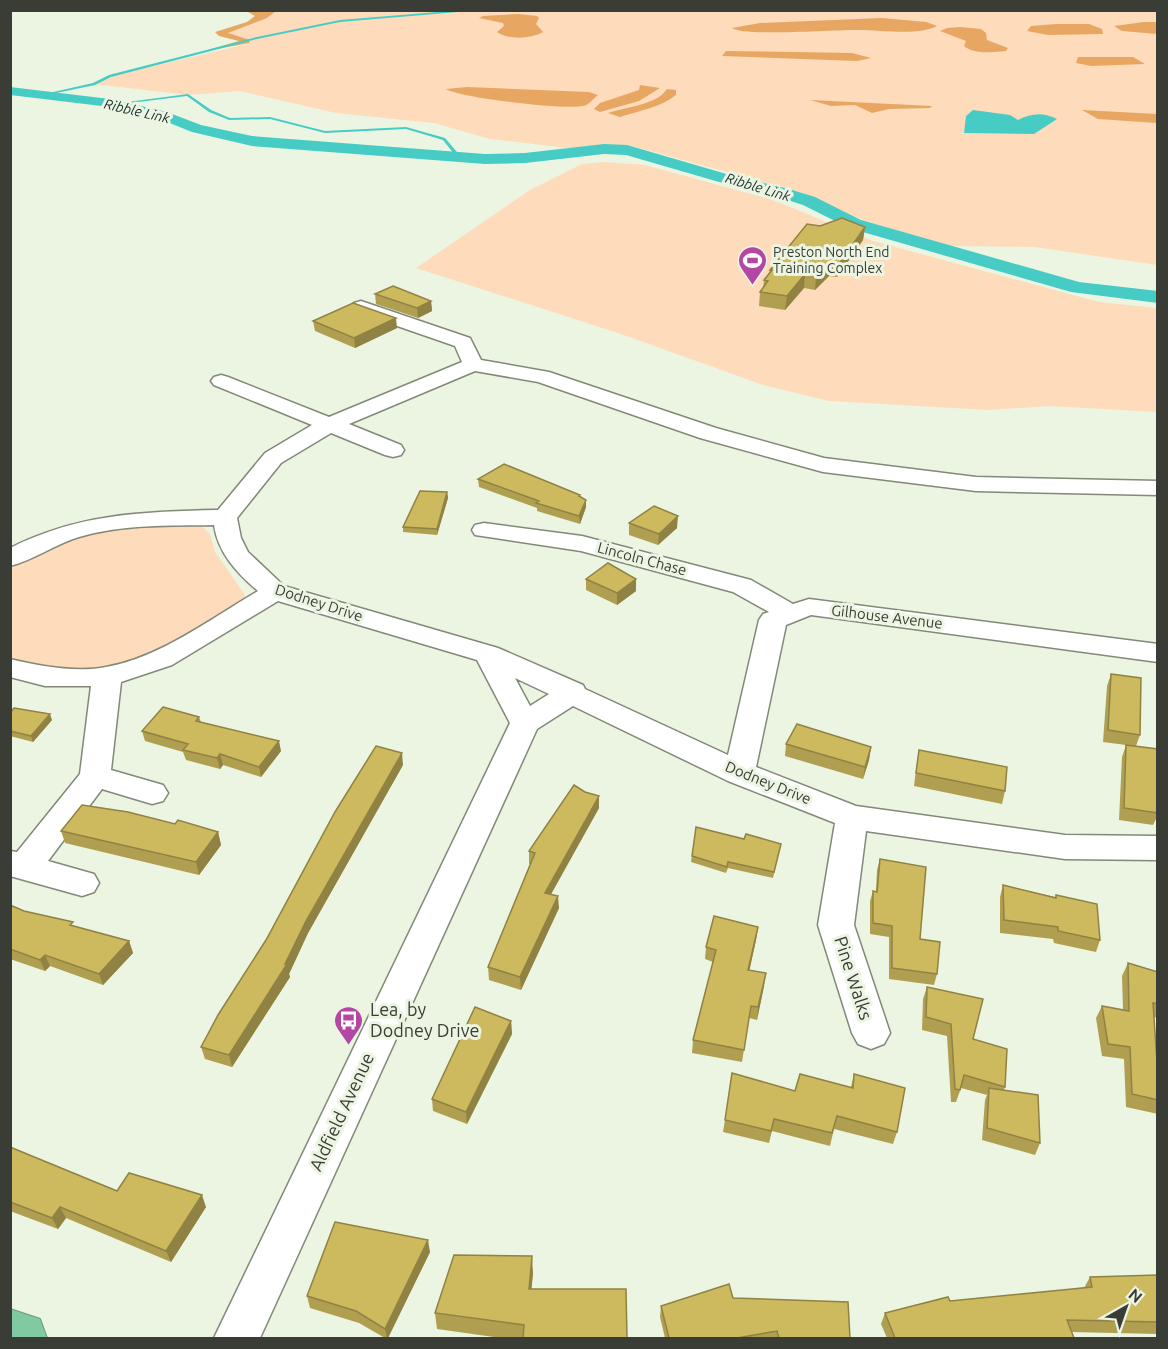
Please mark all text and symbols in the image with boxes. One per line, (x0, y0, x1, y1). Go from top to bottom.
water label: Ribble Link (103, 96, 172, 127)
water label: Ribble Link (724, 170, 793, 205)
sports icon: Preston North End Training Complex (736, 244, 768, 286)
place label: Preston North End Training Complex (773, 244, 890, 276)
street label: Lincoln Chase (596, 538, 689, 579)
street label: Dodney Drive (273, 580, 365, 625)
street label: Gilhouse Avenue (830, 601, 944, 632)
street label: Dodney Drive (723, 758, 814, 807)
street label: Pine Walks (831, 933, 877, 1022)
place label: Lea, by Dodney Drive (370, 999, 479, 1040)
bus stop icon: Lea, by Dodney Drive (333, 1004, 365, 1046)
street label: Aldfield Avenue (305, 1049, 377, 1174)
north arrow (1096, 1277, 1156, 1337)
text: N (1125, 1285, 1146, 1306)

